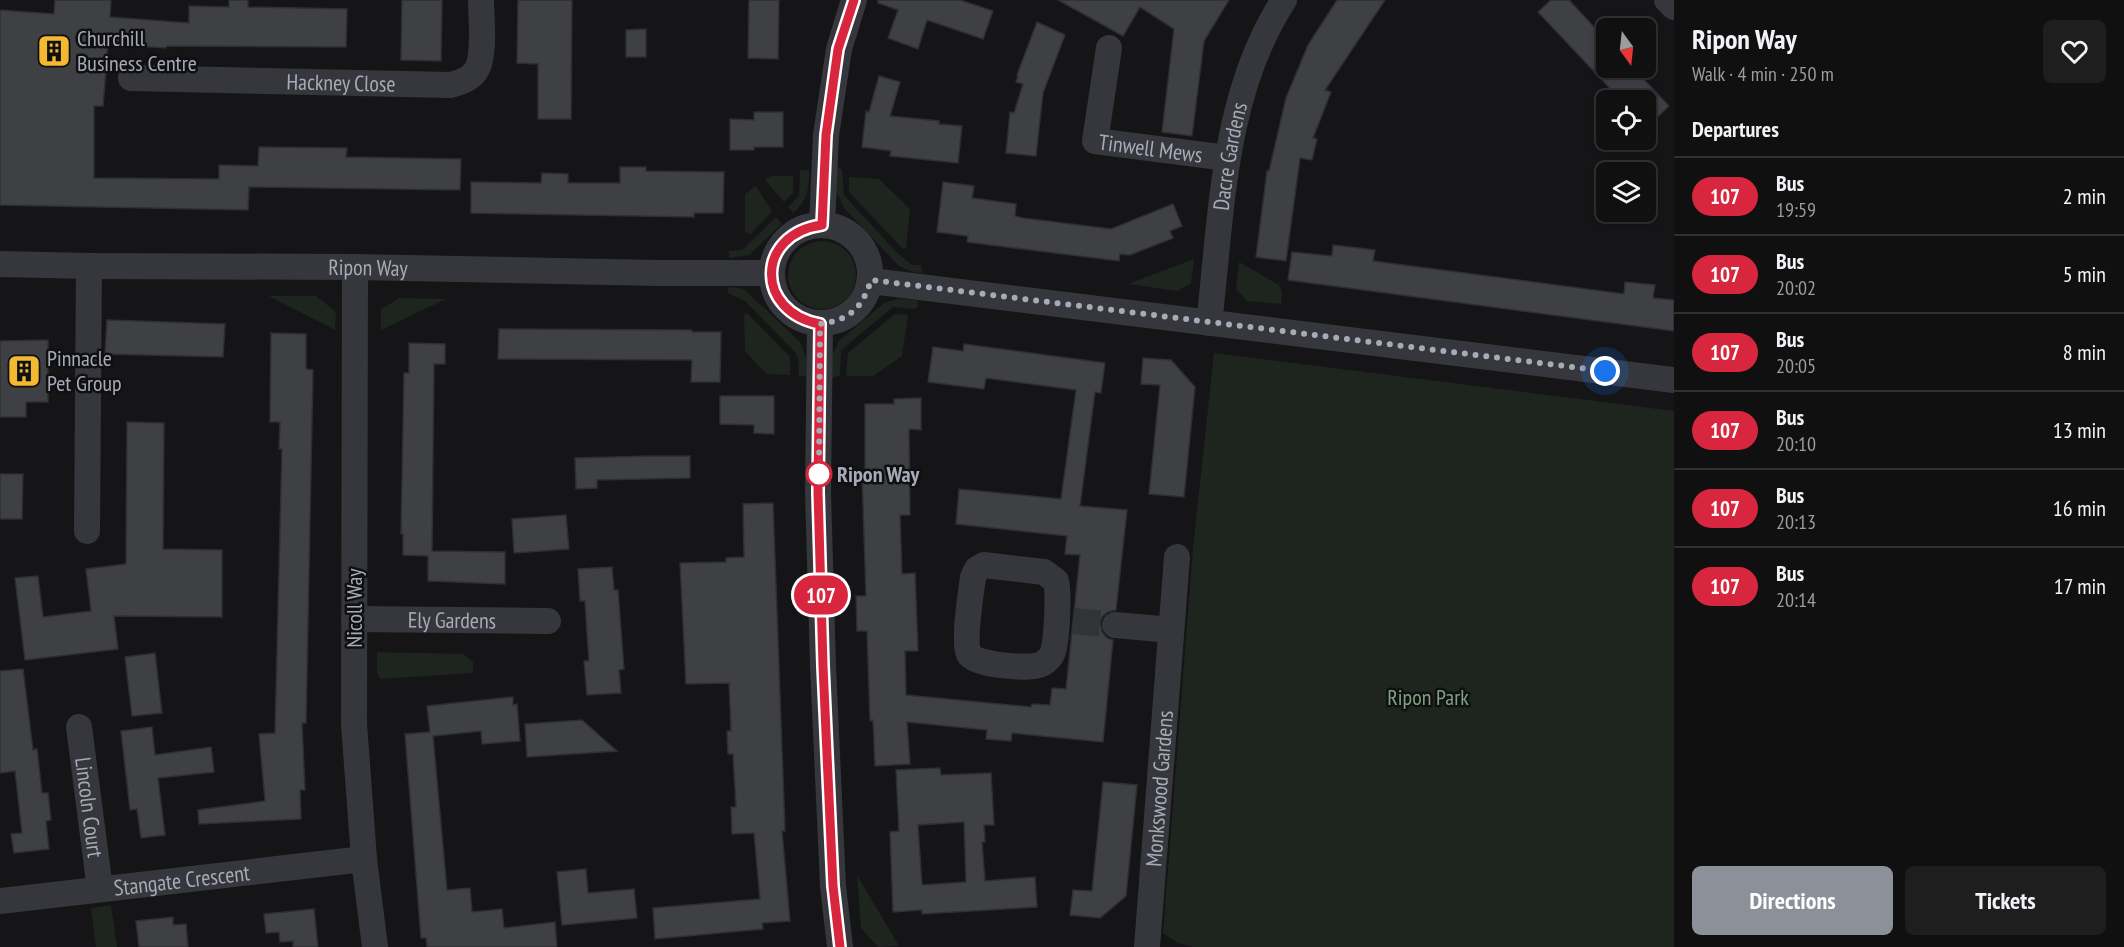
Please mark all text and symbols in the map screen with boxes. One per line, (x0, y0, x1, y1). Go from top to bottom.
north arrow (1596, 18, 1656, 78)
map controls (1596, 18, 1656, 222)
text: Ripon Way (1692, 20, 1797, 57)
button: heart (2043, 20, 2106, 83)
place label: Churchill Business Centre (77, 24, 197, 77)
building icon: Churchill Business Centre (36, 33, 72, 69)
text: Walk · 4 min · 250 m (1692, 61, 1834, 87)
street label: Hackney Close (286, 67, 396, 98)
button: locate (1596, 90, 1656, 150)
street label: Dacre Gardens (1207, 99, 1253, 212)
text: Departures (1692, 115, 1779, 143)
street label: Tinwell Mews (1097, 128, 1204, 169)
button: layers (1596, 162, 1656, 222)
text: Bus (1776, 169, 1804, 197)
text: 2 min (2063, 182, 2106, 210)
text: 107 (1710, 183, 1740, 210)
text: 19:59 (1776, 197, 1816, 223)
text: Bus (1776, 247, 1804, 275)
street label: Ripon Way (328, 253, 409, 282)
text: 5 min (2063, 260, 2106, 288)
text: 107 (1710, 261, 1740, 288)
text: 20:02 (1776, 275, 1816, 301)
text: Bus (1776, 325, 1804, 353)
text: 8 min (2063, 338, 2106, 366)
text: 107 (1710, 339, 1740, 366)
place label: Pinnacle Pet Group (47, 344, 122, 397)
building icon: Pinnacle Pet Group (6, 353, 42, 389)
text: 20:05 (1776, 353, 1816, 379)
your location (1590, 356, 1620, 386)
text: Bus (1776, 403, 1804, 431)
text: 13 min (2053, 416, 2106, 444)
text: 107 (1710, 417, 1740, 444)
text: 20:10 (1776, 431, 1816, 457)
place label: Ripon Way (837, 460, 921, 488)
marker: Ripon Way (806, 461, 832, 487)
text: Bus (1776, 481, 1804, 509)
text: 16 min (2053, 494, 2106, 522)
text: 107 (1710, 495, 1740, 522)
text: 20:13 (1776, 509, 1816, 535)
text: Bus (1776, 559, 1804, 587)
street label: Nicoll Way (340, 568, 368, 648)
text: 17 min (2054, 572, 2106, 600)
text: 107 (1710, 573, 1740, 600)
line badge: 107 (786, 576, 856, 614)
text: 107 (806, 582, 836, 609)
text: 20:14 (1776, 587, 1816, 613)
street label: Ely Gardens (408, 606, 496, 634)
park label: Ripon Park (1387, 683, 1469, 711)
street label: Monkswood Gardens (1139, 709, 1179, 868)
street label: Lincoln Court (69, 755, 110, 859)
street label: Stangate Crescent (112, 858, 251, 902)
button: Directions (1692, 866, 1893, 935)
button: Tickets (1905, 866, 2106, 935)

